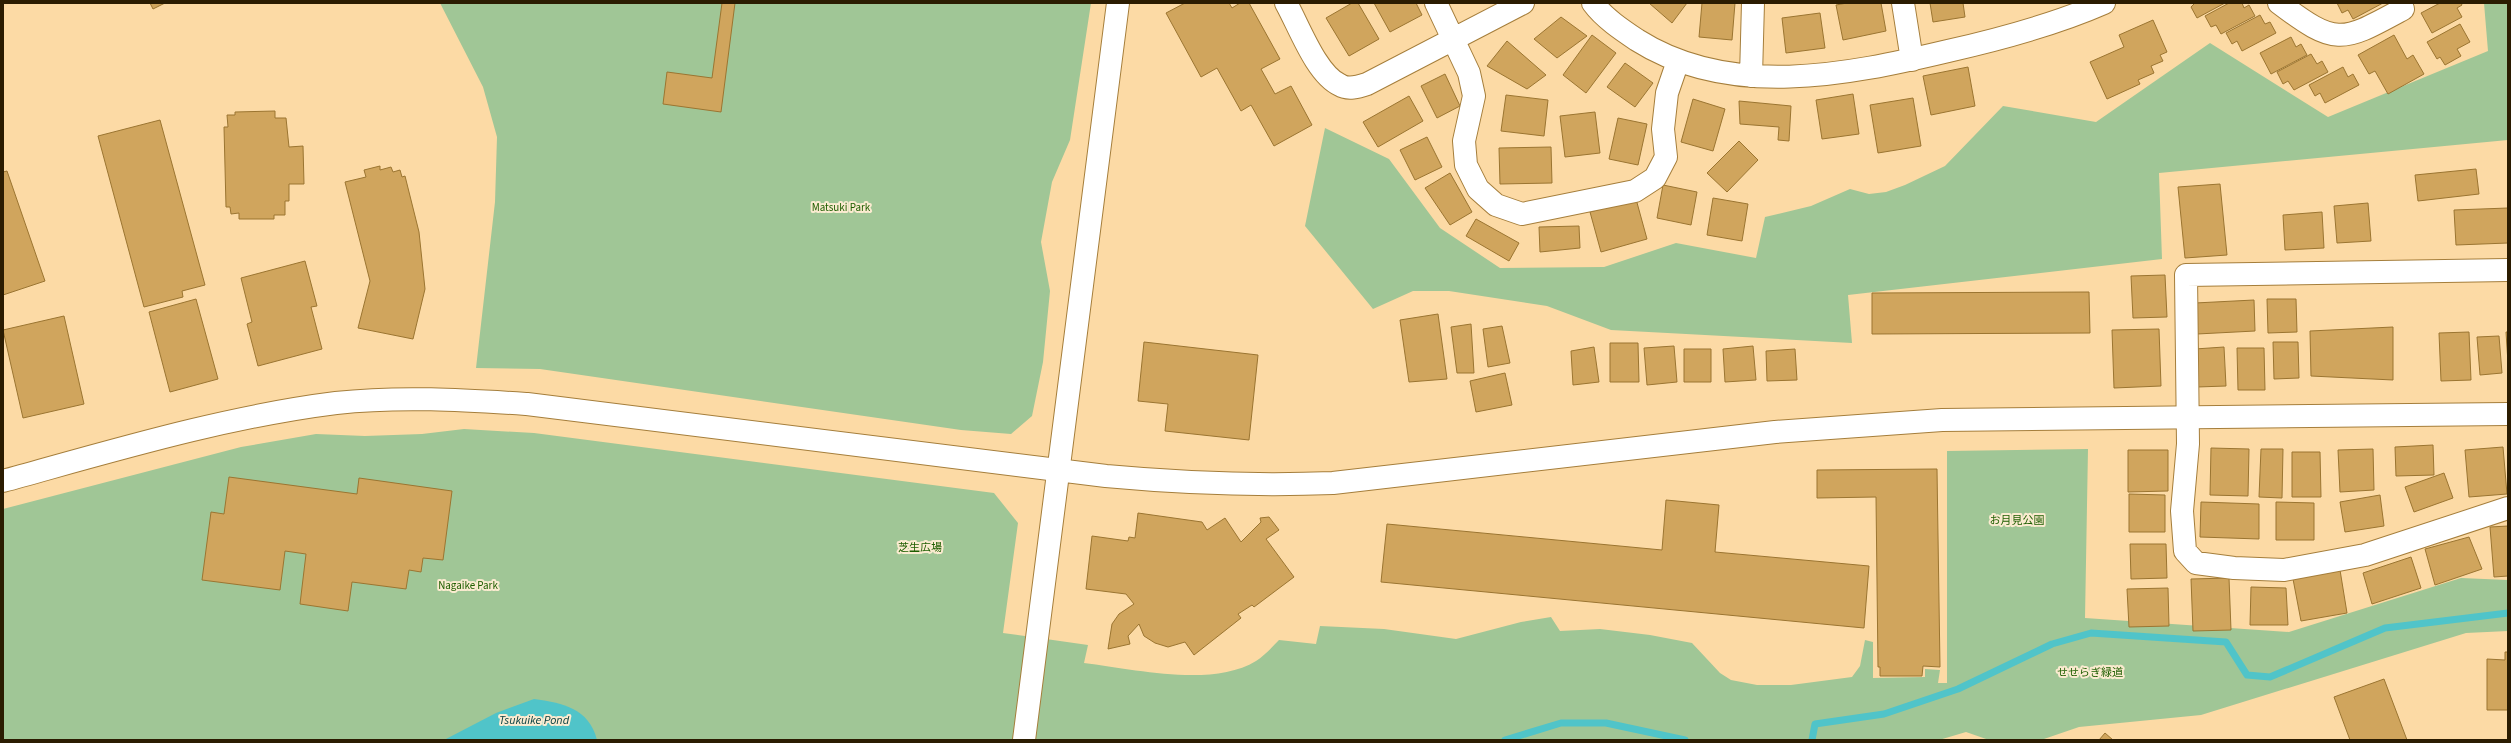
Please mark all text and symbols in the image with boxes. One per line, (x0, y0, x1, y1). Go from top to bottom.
park label: Matsuki Park (812, 200, 871, 215)
park label: お月見公園 (1990, 513, 2045, 528)
park label: 芝生広場 (898, 540, 942, 555)
park label: Nagaike Park (438, 578, 498, 593)
park label: せせらぎ緑道 (2057, 665, 2123, 680)
water label: Tsukuike Pond (499, 712, 570, 729)

